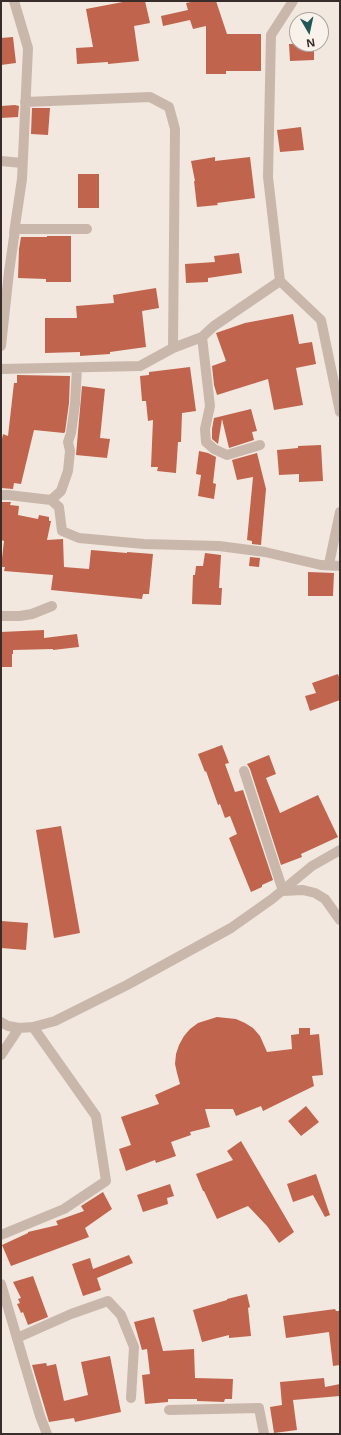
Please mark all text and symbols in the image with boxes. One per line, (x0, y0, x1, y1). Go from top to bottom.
north arrow (289, 12, 329, 52)
text: N (305, 35, 316, 51)

